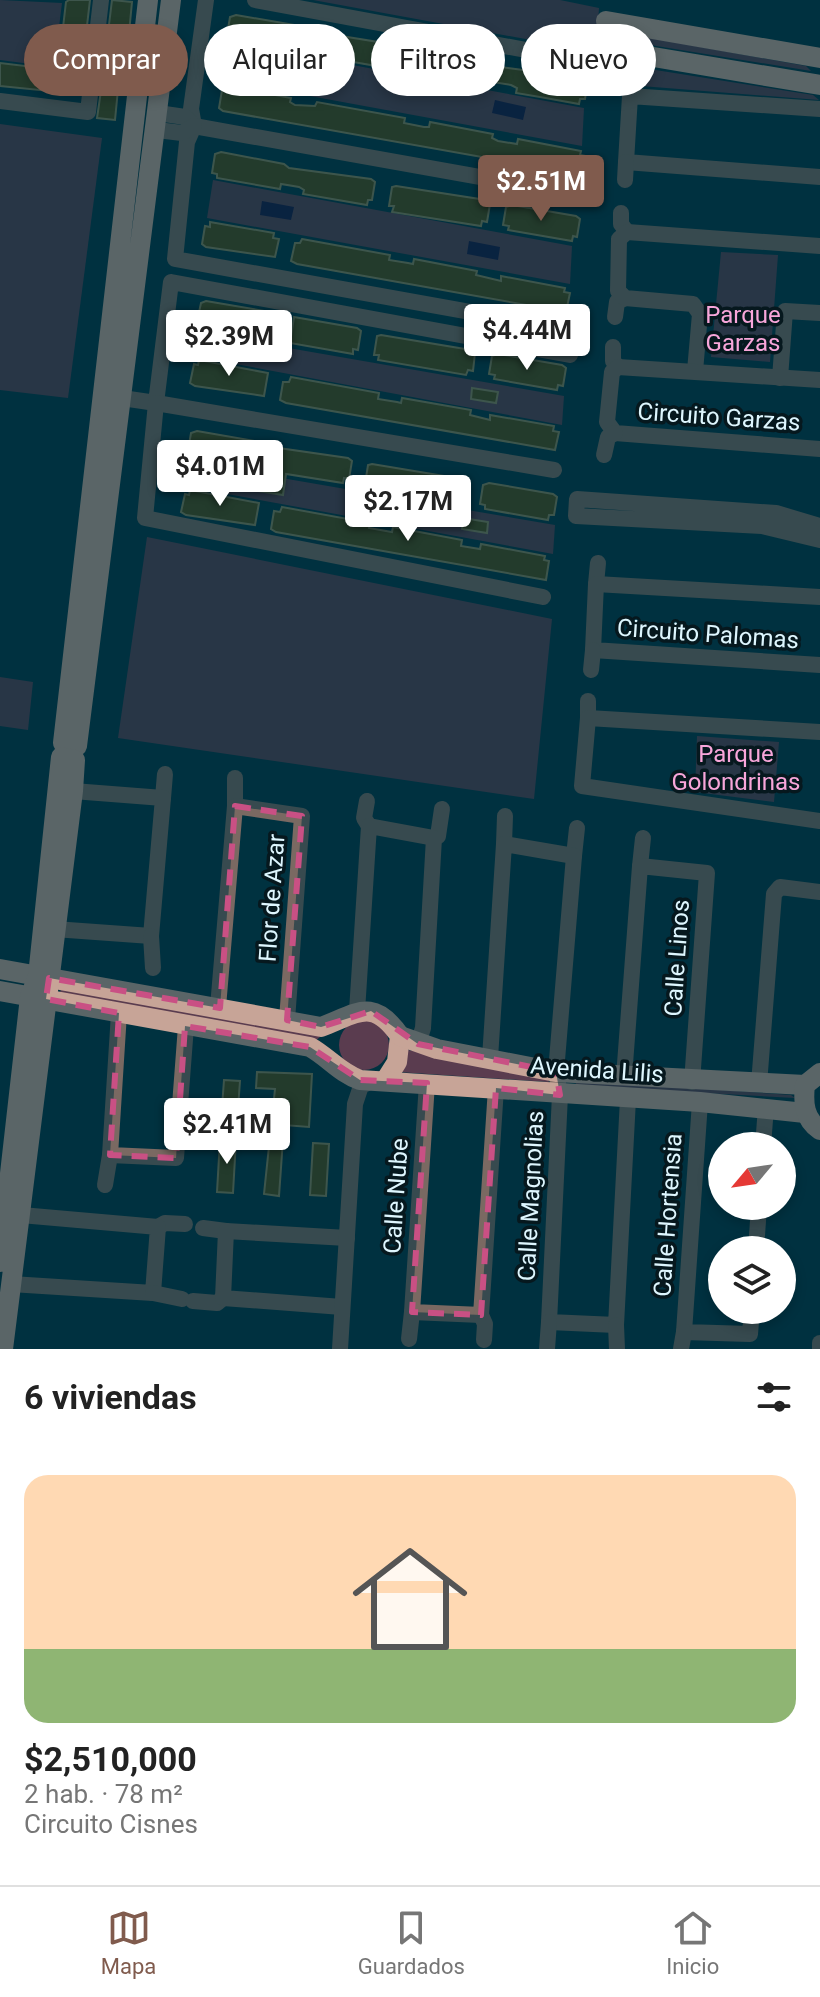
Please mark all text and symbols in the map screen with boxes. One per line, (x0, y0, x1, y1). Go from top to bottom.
chip: Comprar (24, 24, 188, 96)
chip: Alquilar (204, 24, 355, 96)
chip: Filtros (371, 24, 505, 96)
chip: Nuevo (521, 24, 656, 96)
pin: $2.51M (476, 155, 606, 223)
text: $2.51M (496, 166, 586, 196)
park label: Parque Garzas (705, 301, 781, 357)
pin: $4.44M (462, 304, 592, 372)
pin: $2.39M (164, 310, 294, 378)
text: $4.44M (482, 315, 572, 345)
text: $2.39M (184, 321, 274, 351)
street label: Circuito Garzas (637, 397, 801, 437)
pin: $4.01M (155, 440, 285, 508)
text: $4.01M (175, 451, 265, 481)
pin: $2.17M (343, 475, 473, 543)
text: $2.17M (363, 486, 453, 516)
street label: Circuito Palomas (616, 614, 800, 654)
park label: Parque Golondrinas (671, 740, 801, 796)
street label: Flor de Azar (254, 833, 290, 963)
street label: Calle Linos (659, 899, 695, 1017)
street label: Avenida Lilis (529, 1051, 665, 1089)
pin: $2.41M (162, 1098, 292, 1166)
text: $2.41M (182, 1109, 272, 1139)
street label: Calle Magnolias (513, 1110, 549, 1282)
street label: Calle Hortensia (648, 1132, 688, 1298)
north arrow (708, 1132, 796, 1220)
map controls (708, 1132, 796, 1324)
street label: Calle Nube (378, 1137, 414, 1255)
button: layers (708, 1236, 796, 1324)
icon: filters (752, 1375, 796, 1419)
text: 6 viviendas (24, 1377, 197, 1417)
icon: home (338, 1527, 482, 1671)
text: $2,510,000 (24, 1739, 197, 1779)
text: 2 hab. · 78 m² (24, 1779, 183, 1809)
text: Circuito Cisnes (24, 1809, 198, 1839)
tab: Mapa (101, 1906, 156, 1979)
tab: Guardados (358, 1906, 465, 1979)
tab: Inicio (666, 1906, 719, 1979)

